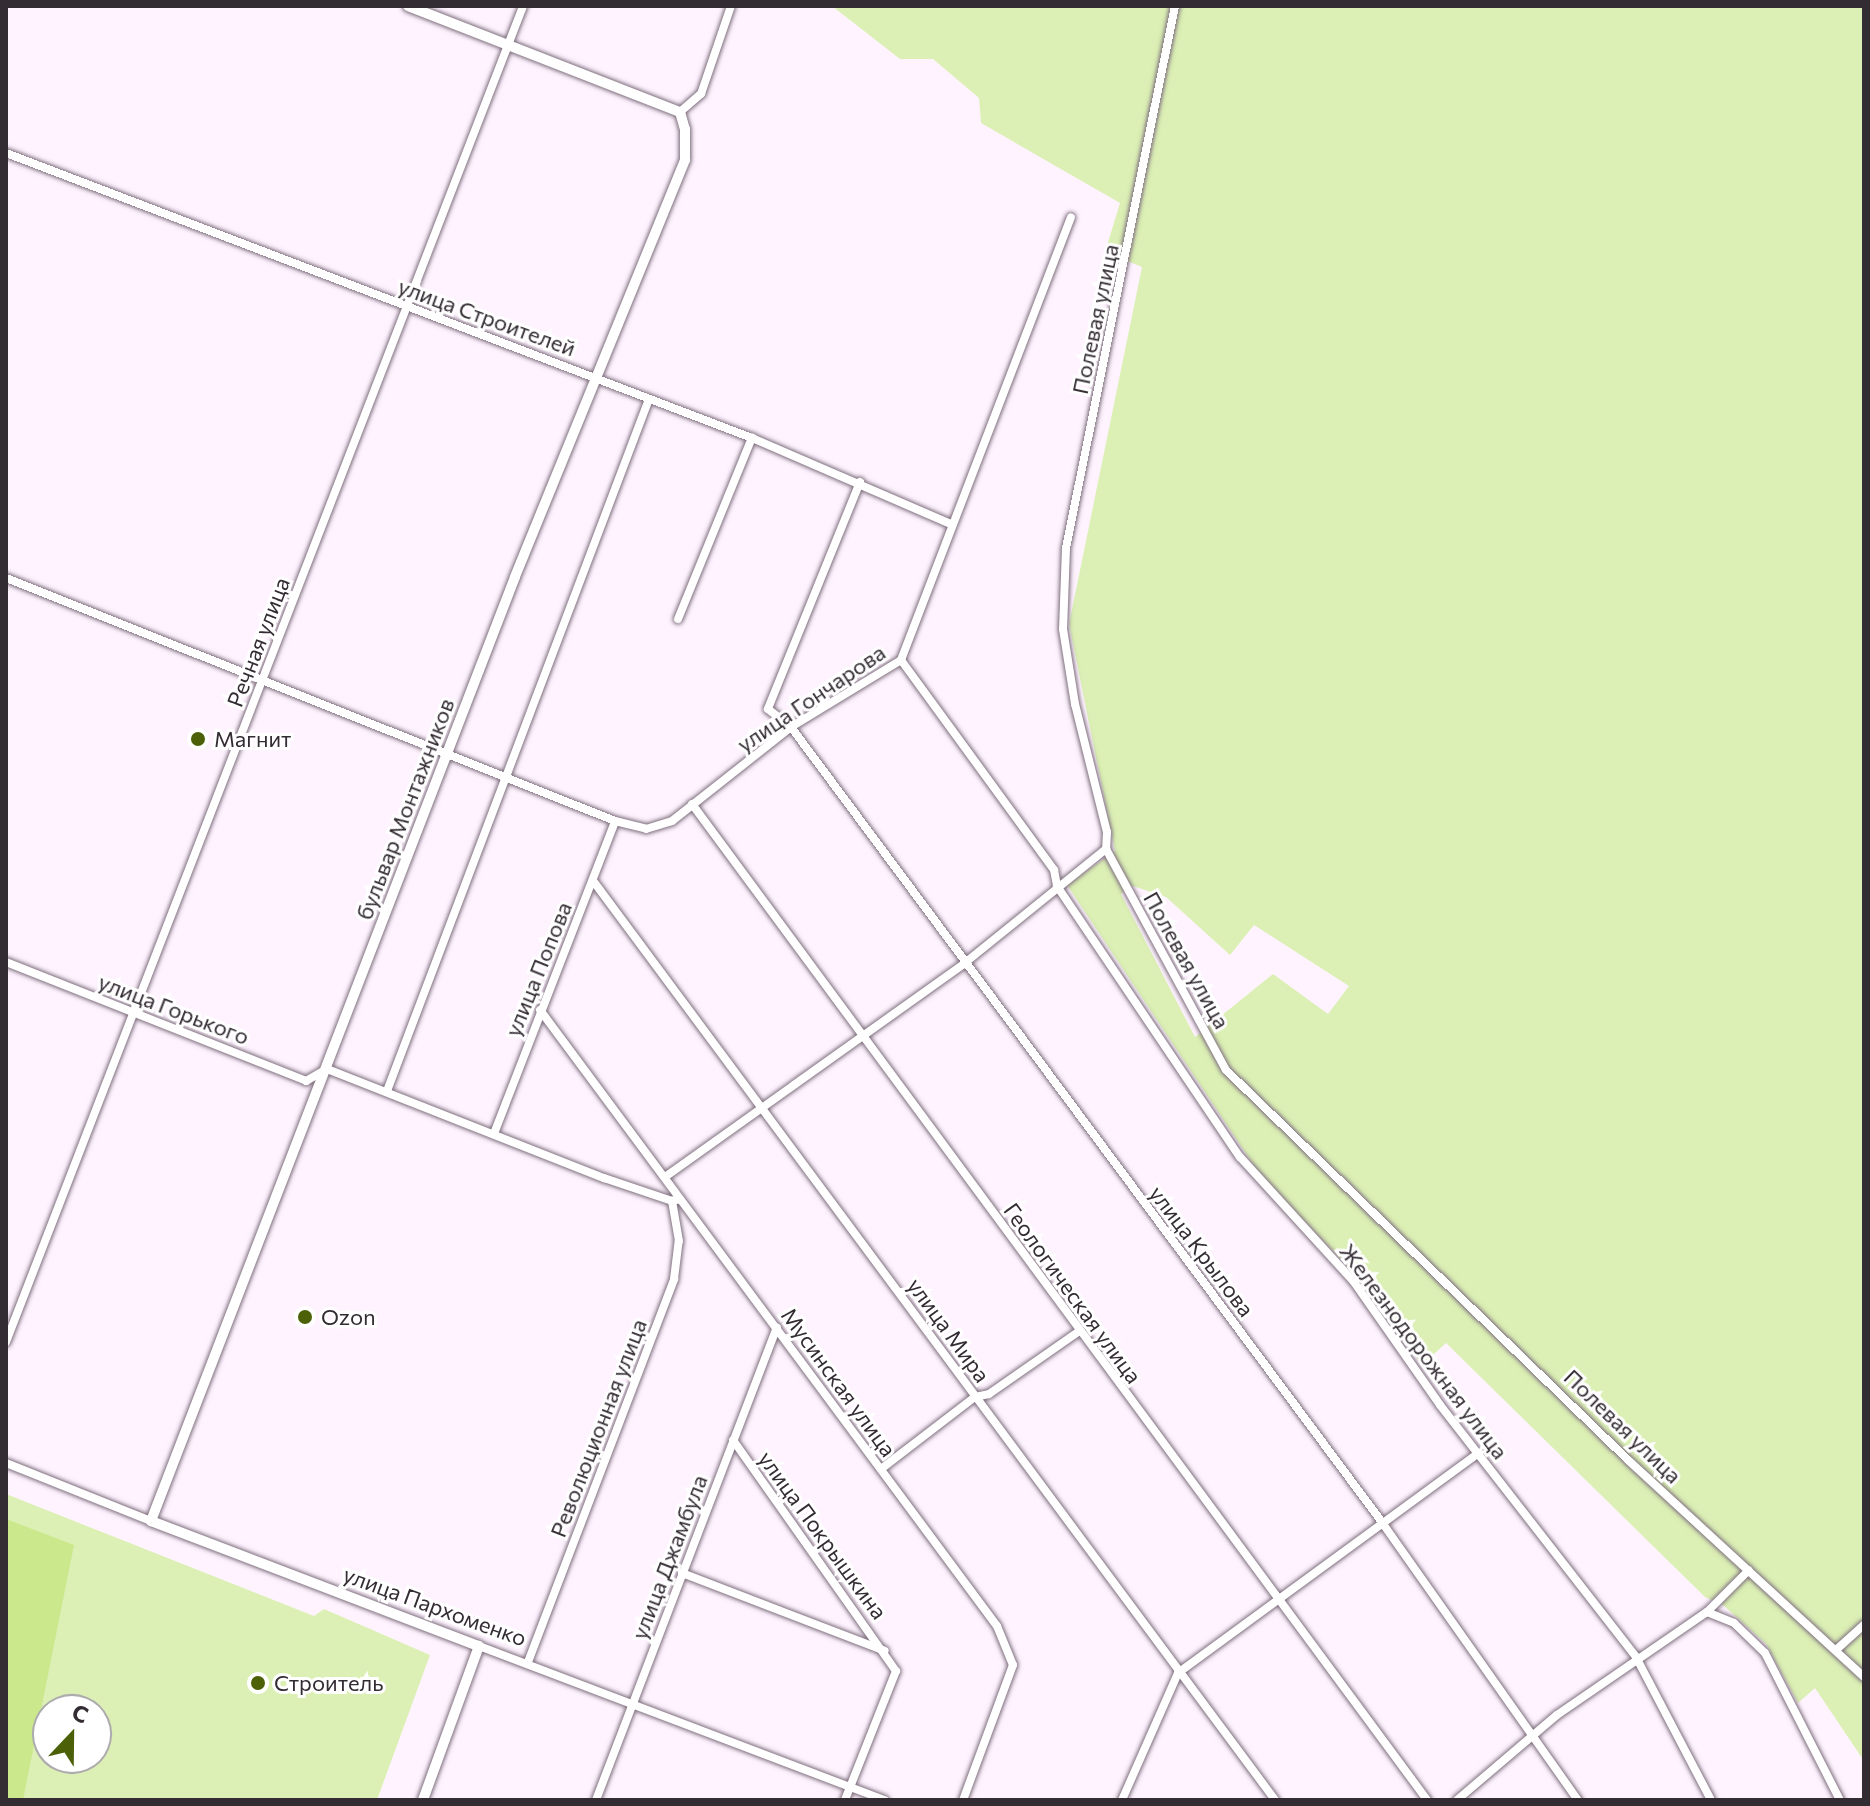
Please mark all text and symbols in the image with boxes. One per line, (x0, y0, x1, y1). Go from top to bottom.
street label: Полевая улица (1066, 242, 1124, 396)
street label: улица Строителей (395, 273, 579, 361)
street label: Речная улица (221, 574, 295, 710)
street label: улица Гончарова (732, 639, 890, 757)
street label: бульвар Монтажников (351, 695, 459, 923)
place label: Магнит (214, 726, 291, 752)
marker: Магнит (189, 730, 207, 748)
street label: Полевая улица (1138, 887, 1236, 1033)
street label: улица Попова (499, 898, 577, 1040)
street label: улица Горького (95, 968, 253, 1050)
street label: улица Крылова (1144, 1180, 1260, 1322)
street label: Геологическая улица (999, 1198, 1147, 1388)
street label: Железнодорожная улица (1334, 1238, 1514, 1464)
street label: улица Мира (902, 1273, 996, 1387)
street label: Мусинская улица (776, 1302, 902, 1462)
place label: Ozon (321, 1304, 376, 1330)
marker: Ozon (296, 1308, 314, 1326)
street label: Революционная улица (544, 1315, 652, 1541)
street label: Полевая улица (1559, 1363, 1687, 1489)
street label: улица Покрышкина (753, 1446, 893, 1624)
street label: улица Джамбула (626, 1471, 712, 1643)
street label: улица Пархоменко (340, 1561, 530, 1651)
place label: Строитель (274, 1670, 384, 1696)
marker: Строитель (249, 1674, 267, 1692)
north arrow (32, 1694, 112, 1774)
text: С (68, 1698, 92, 1728)

